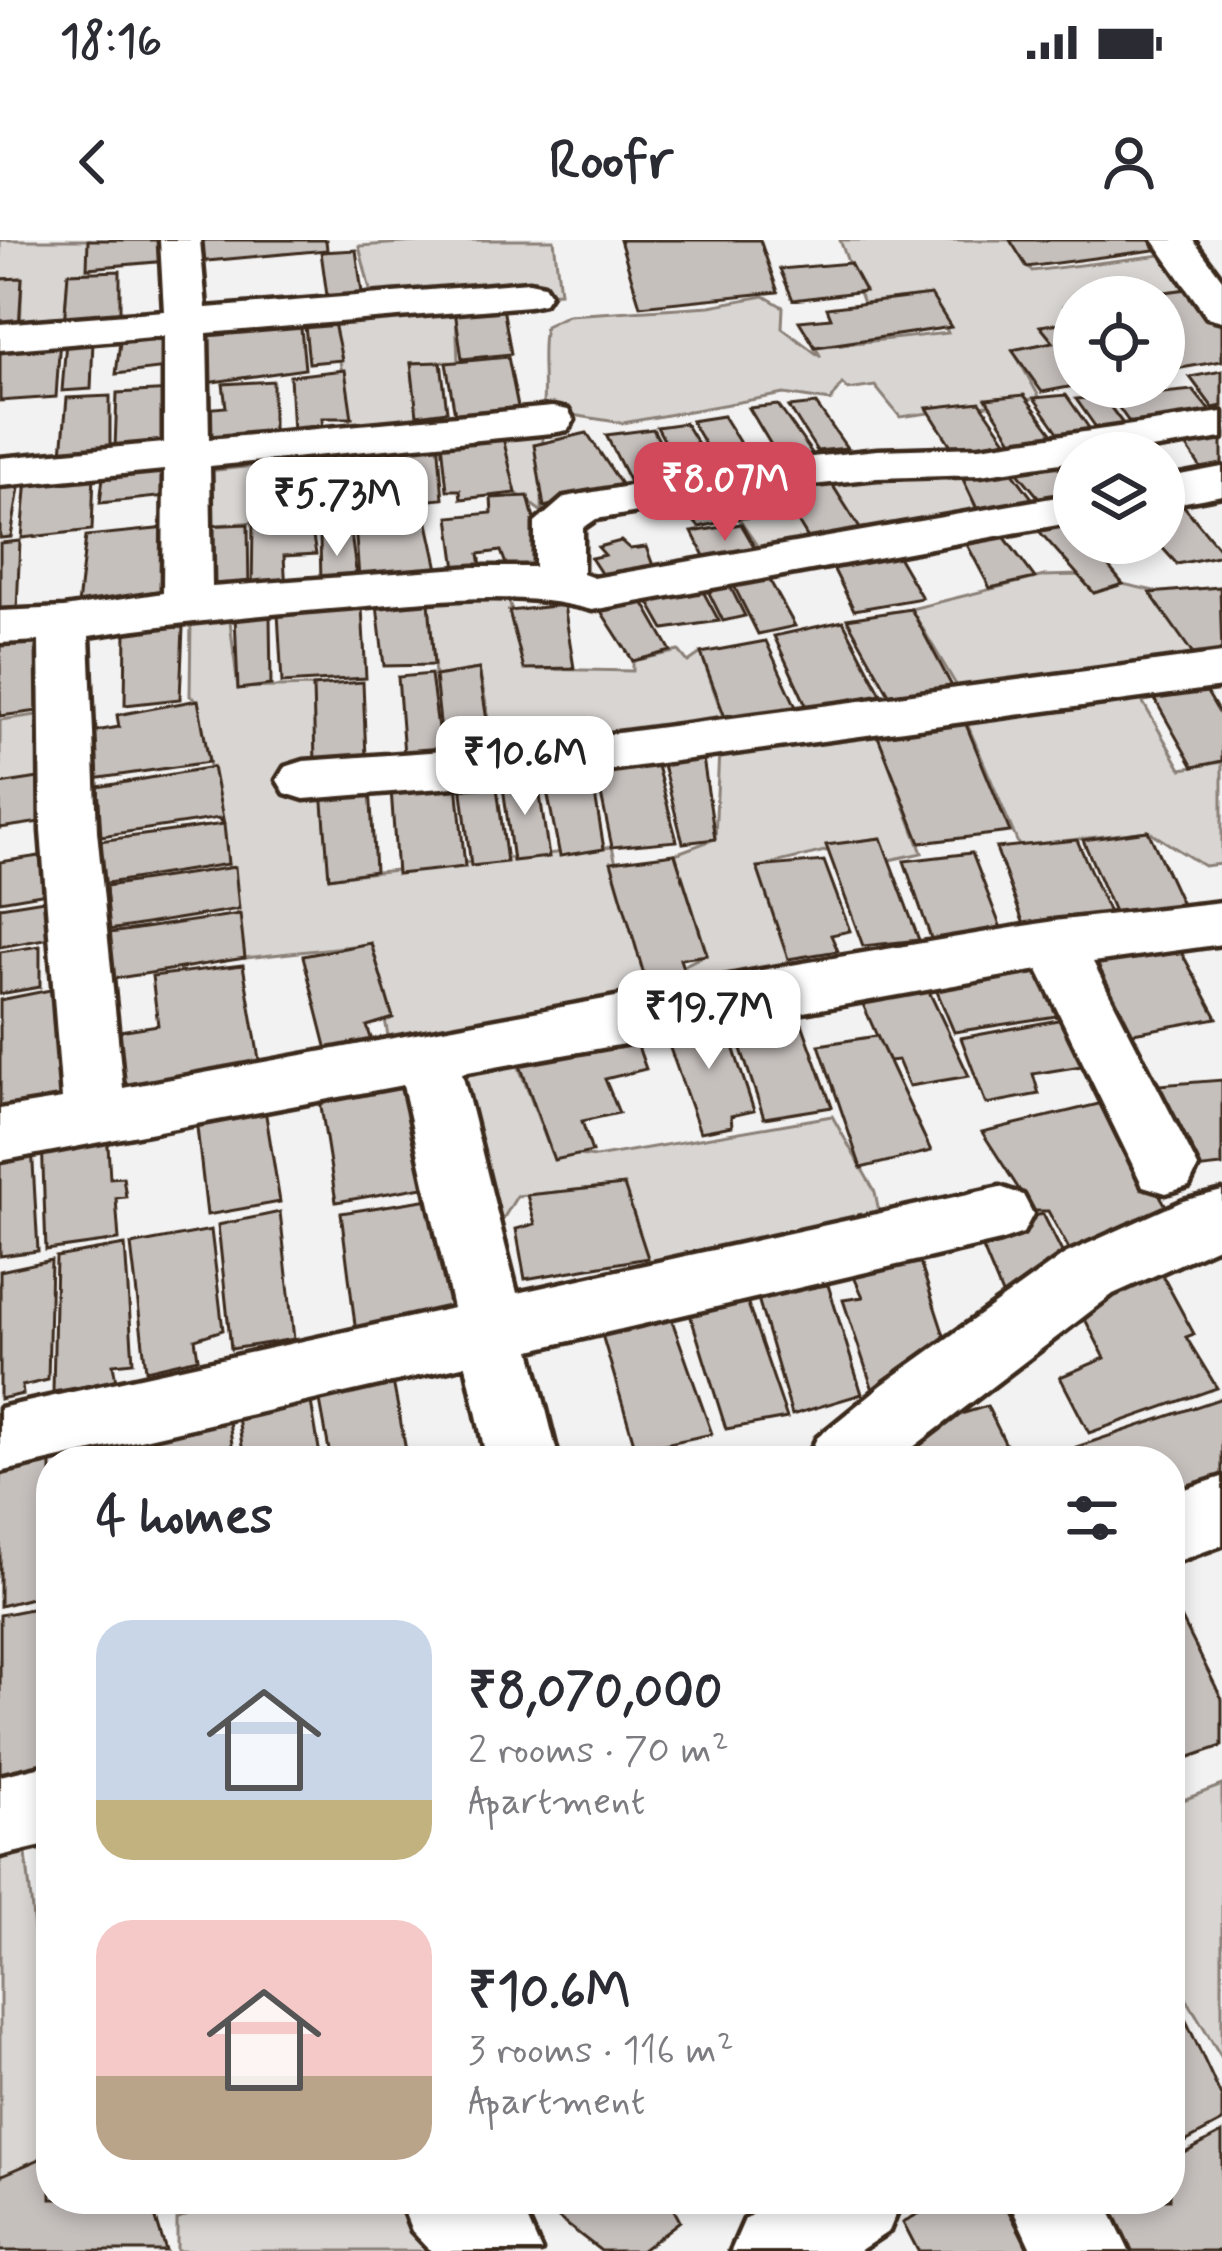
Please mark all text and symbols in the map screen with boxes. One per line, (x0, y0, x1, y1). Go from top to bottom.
text: 18:16 (60, 13, 162, 72)
text: Roofr (549, 127, 673, 198)
icon: back (60, 129, 126, 195)
icon: person (1096, 129, 1162, 195)
map controls (1053, 276, 1185, 564)
button: locate (1053, 276, 1185, 408)
button: layers (1053, 432, 1185, 564)
pin: ₹8.07M (627, 442, 823, 544)
text: ₹8.07M (661, 455, 789, 506)
pin: ₹5.73M (239, 457, 435, 559)
text: ₹5.73M (273, 470, 401, 521)
pin: ₹10.6M (427, 716, 623, 818)
text: ₹10.6M (463, 729, 587, 780)
pin: ₹19.7M (611, 970, 807, 1072)
text: ₹19.7M (645, 983, 773, 1034)
text: 4 homes (96, 1485, 273, 1551)
icon: filters (1059, 1485, 1125, 1551)
text: ₹8,070,000 (468, 1660, 722, 1726)
icon: home (192, 1668, 336, 1812)
text: 2 rooms · 70 m² (468, 1726, 729, 1777)
text: Apartment (468, 1777, 645, 1828)
text: ₹10.6M (468, 1960, 631, 2026)
icon: home (192, 1968, 336, 2112)
text: 3 rooms · 116 m² (468, 2026, 734, 2077)
text: Apartment (468, 2077, 645, 2128)

